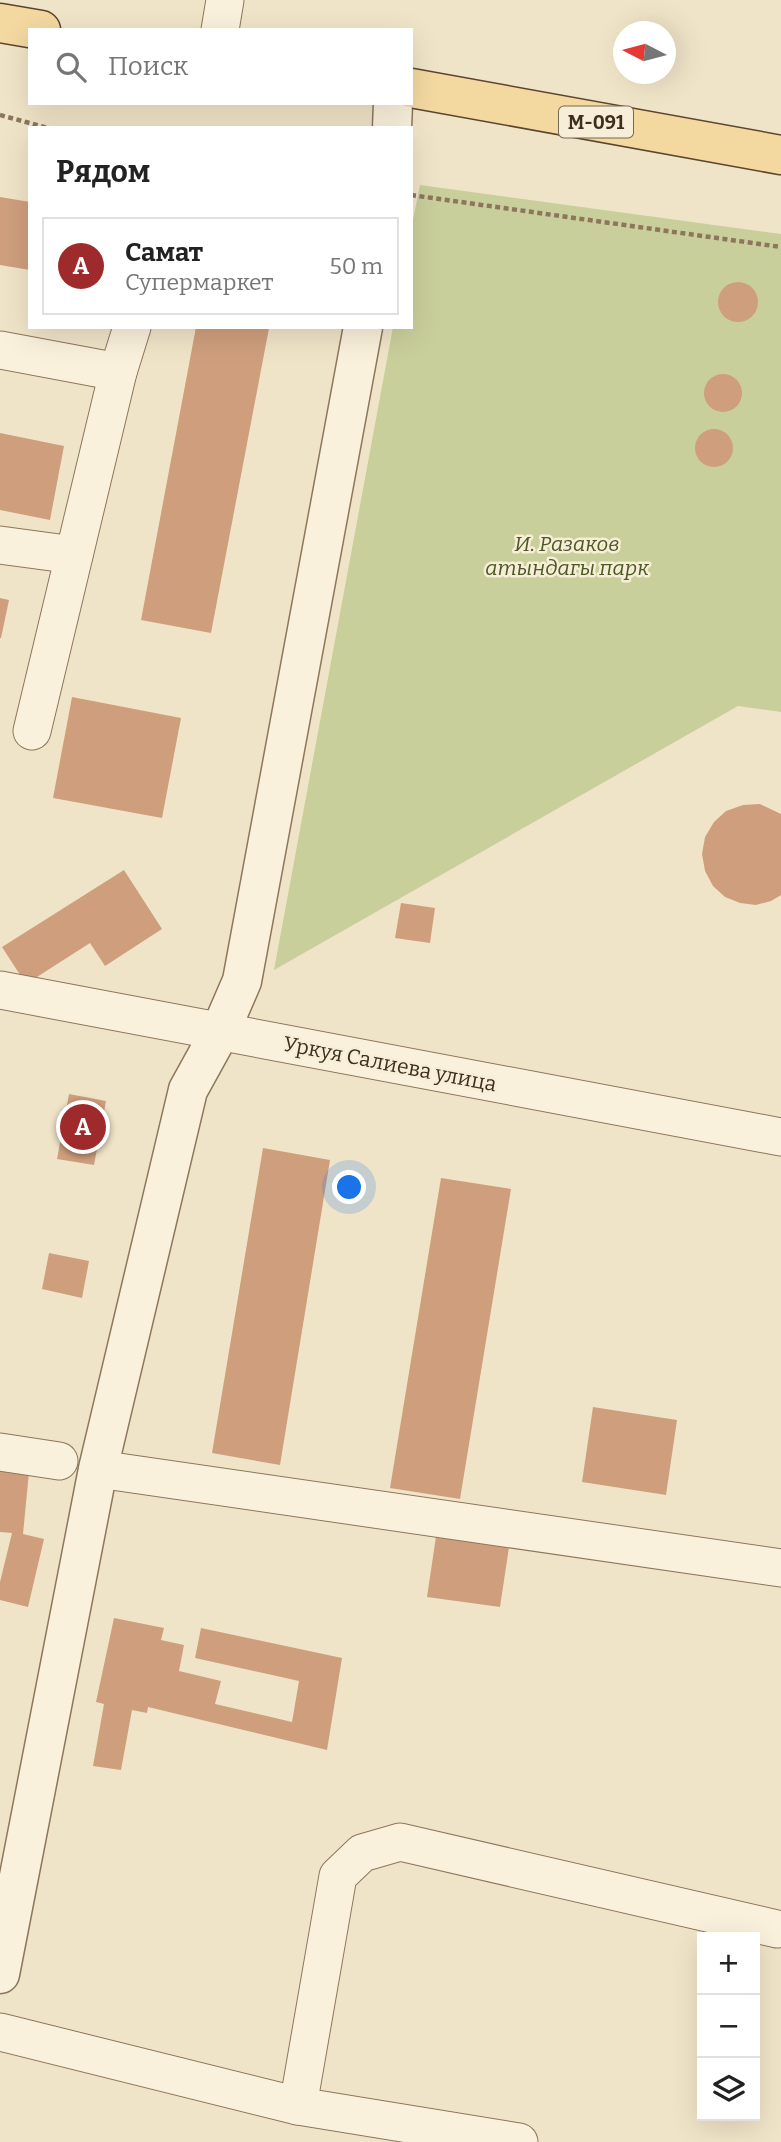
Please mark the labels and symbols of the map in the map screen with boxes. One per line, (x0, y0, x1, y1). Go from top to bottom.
north arrow (613, 21, 676, 84)
road number: М-091 (559, 106, 633, 138)
park label: И. Разаков атындагы парк (485, 531, 649, 581)
street label: Уркуя Салиева улица (281, 1031, 499, 1098)
pin: A (60, 1101, 106, 1153)
your location (332, 1170, 366, 1204)

